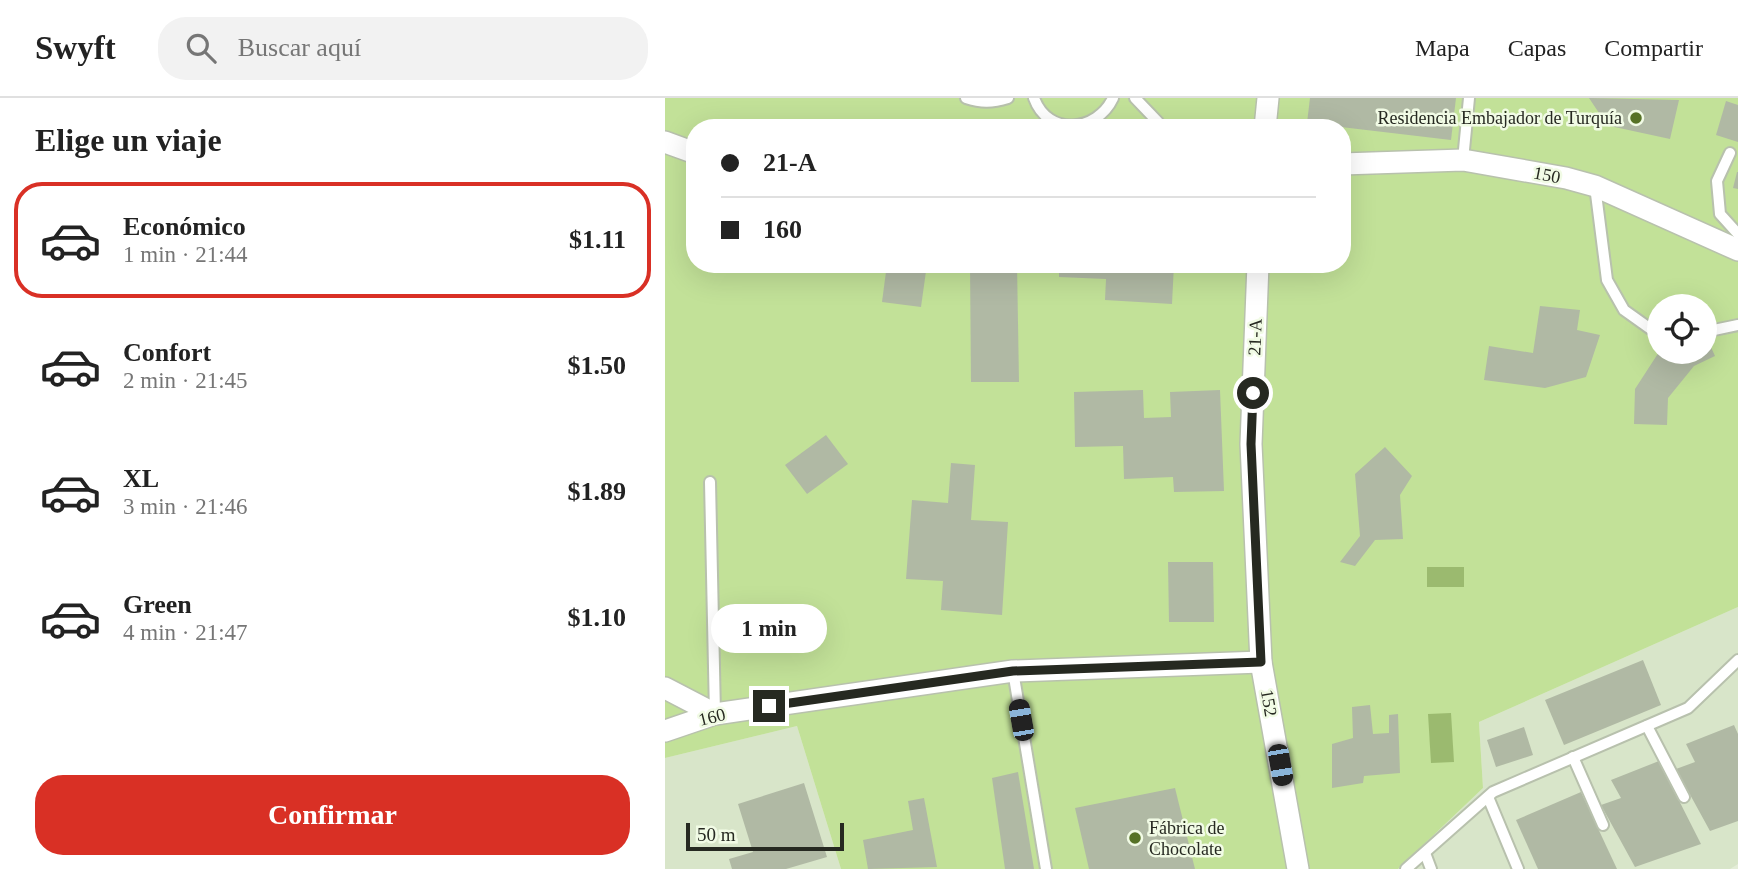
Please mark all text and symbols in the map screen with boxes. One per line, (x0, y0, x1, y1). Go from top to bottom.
search box (158, 17, 648, 80)
icon: search (182, 29, 220, 67)
text: Swyft (35, 30, 116, 66)
text: Buscar aquí (238, 33, 361, 62)
text: Mapa (1415, 35, 1470, 61)
text: Capas (1508, 35, 1566, 61)
text: Compartir (1604, 35, 1703, 61)
place label: Residencia Embajador de Turquía (1378, 108, 1622, 128)
marker: Residencia Embajador de Turquía (1628, 110, 1644, 126)
text: Elige un viaje (35, 122, 222, 158)
text: 21-A (763, 148, 816, 177)
street label: 150 (1532, 163, 1562, 187)
icon: car (39, 209, 102, 272)
text: Económico (123, 212, 246, 241)
text: 160 (763, 215, 802, 244)
text: $1.11 (569, 225, 626, 254)
text: 1 min · 21:44 (123, 242, 248, 267)
map controls (1647, 294, 1717, 364)
button: locate (1647, 294, 1717, 364)
street label: 21-A (1244, 318, 1266, 356)
icon: car (39, 335, 102, 398)
text: Confort (123, 338, 211, 367)
text: $1.50 (568, 351, 626, 380)
text: 2 min · 21:45 (123, 368, 248, 393)
route start (1237, 377, 1269, 409)
icon: car (39, 461, 102, 524)
text: XL (123, 464, 159, 493)
text: $1.89 (568, 477, 626, 506)
text: 3 min · 21:46 (123, 494, 248, 519)
icon: car (39, 587, 102, 650)
text: Green (123, 590, 192, 619)
text: $1.10 (568, 603, 626, 632)
callout: 1 min (711, 604, 827, 654)
text: 1 min (741, 616, 797, 641)
text: 4 min · 21:47 (123, 620, 248, 645)
street label: 152 (1257, 688, 1281, 718)
route end (753, 690, 785, 722)
car (1008, 697, 1035, 743)
street label: 160 (696, 704, 728, 730)
car (1267, 742, 1294, 788)
button: Confirmar (35, 775, 630, 855)
place label: Fábrica de Chocolate (1149, 818, 1224, 859)
scale bar (686, 820, 843, 852)
text: 50 m (697, 824, 736, 845)
marker: Fábrica de Chocolate (1127, 830, 1143, 846)

